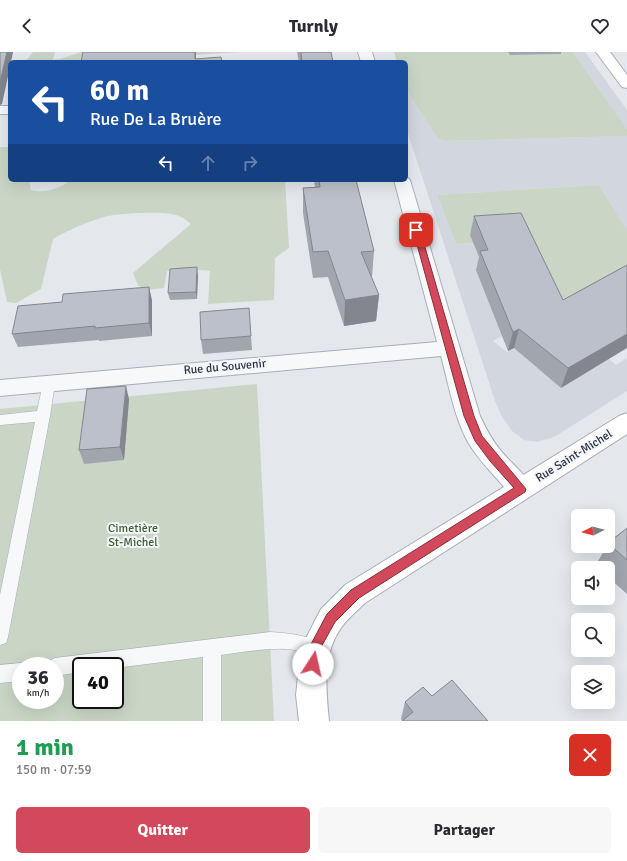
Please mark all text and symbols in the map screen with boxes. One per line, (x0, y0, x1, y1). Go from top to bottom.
icon: back (16, 15, 38, 37)
text: Turnly (289, 15, 338, 37)
icon: heart (589, 15, 611, 37)
text: 60 m (90, 74, 149, 108)
icon: left (24, 76, 76, 128)
text: Rue De La Bruère (90, 108, 221, 130)
icon: left (155, 152, 177, 174)
icon: ahead (197, 152, 219, 174)
icon: right (239, 152, 261, 174)
pin (399, 213, 433, 247)
icon: arrive (405, 219, 427, 241)
street label: Rue du Souvenir (183, 356, 267, 378)
street label: Rue Saint-Michel (533, 426, 616, 486)
north arrow (571, 509, 615, 553)
map controls (571, 509, 615, 709)
park label: Cimetière St-Michel (108, 521, 158, 550)
button: sound (571, 561, 615, 605)
button: search (571, 613, 615, 657)
position arrow (292, 643, 334, 685)
speed limit sign: 40 (72, 657, 124, 709)
text: 36 (27, 665, 49, 690)
button: layers (571, 665, 615, 709)
text: km/h (27, 687, 49, 699)
text: 1 min (16, 732, 74, 762)
button: close (569, 734, 611, 776)
text: 150 m · 07:59 (16, 762, 92, 778)
button: Quitter (16, 807, 310, 853)
button: Partager (318, 807, 611, 853)

